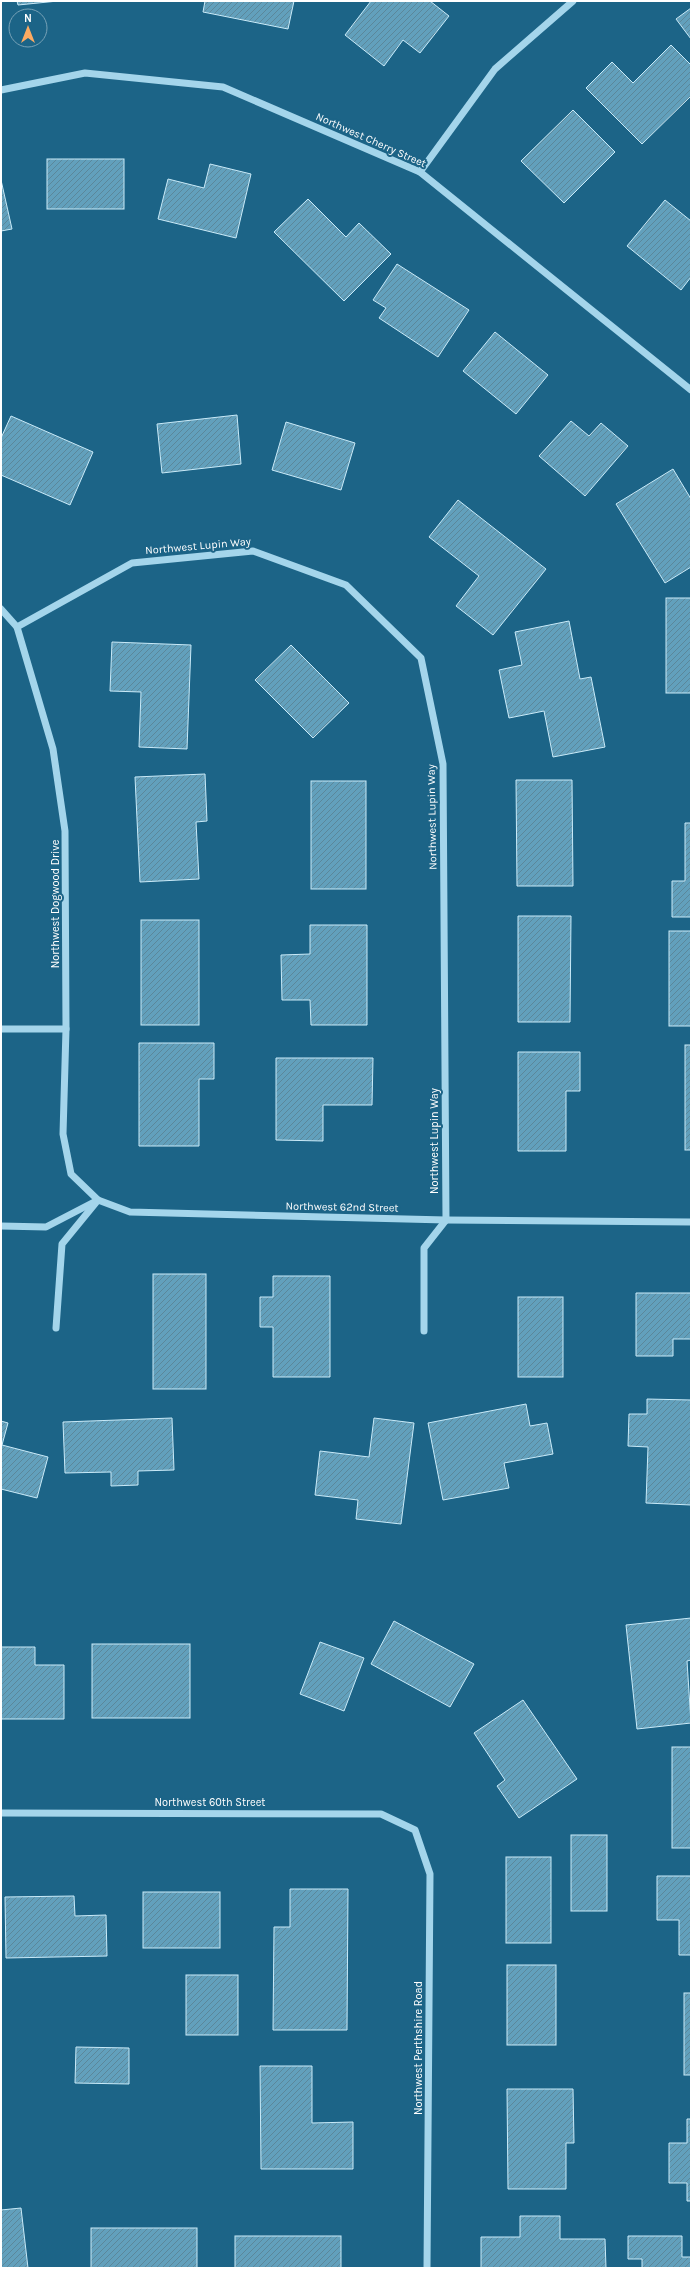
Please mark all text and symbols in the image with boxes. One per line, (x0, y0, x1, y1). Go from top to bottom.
north arrow (8, 8, 48, 48)
text: N (24, 12, 32, 25)
street label: Northwest Cherry Street (314, 110, 428, 170)
street label: Northwest Lupin Way (145, 535, 251, 557)
street label: Northwest Lupin Way (425, 764, 439, 870)
street label: Northwest Dogwood Drive (49, 839, 62, 968)
street label: Northwest Lupin Way (428, 1088, 441, 1194)
street label: Northwest 62nd Street (285, 1200, 399, 1214)
street label: Northwest 60th Street (155, 1796, 265, 1809)
street label: Northwest Perthshire Road (412, 1981, 425, 2115)

